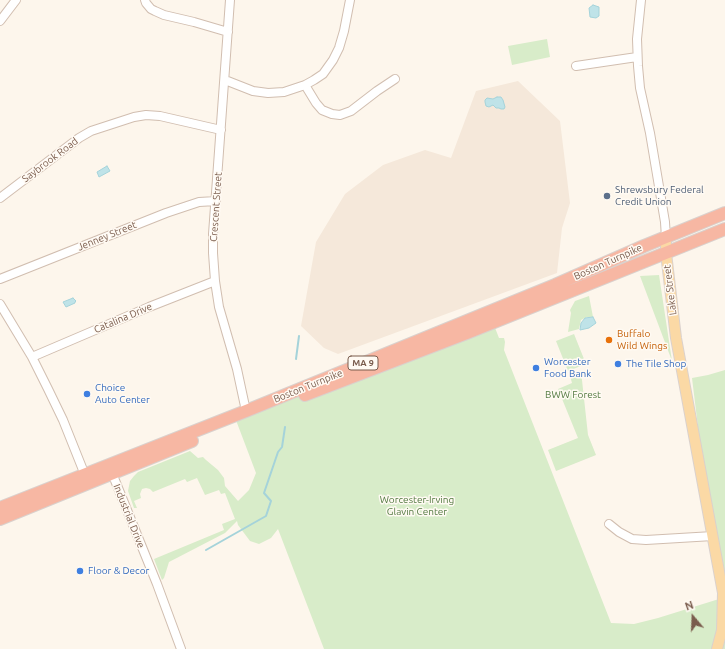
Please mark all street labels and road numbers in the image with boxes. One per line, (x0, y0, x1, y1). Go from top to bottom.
street label: Saybrook Road (20, 135, 80, 185)
street label: Crescent Street (208, 172, 224, 242)
street label: Jenney Street (76, 219, 138, 253)
street label: Boston Turnpike (572, 242, 644, 282)
street label: Lake Street (661, 264, 679, 316)
street label: Catalina Drive (92, 300, 154, 336)
road number: MA 9 (348, 356, 378, 370)
street label: Boston Turnpike (272, 367, 344, 405)
street label: Industrial Drive (111, 482, 147, 550)

